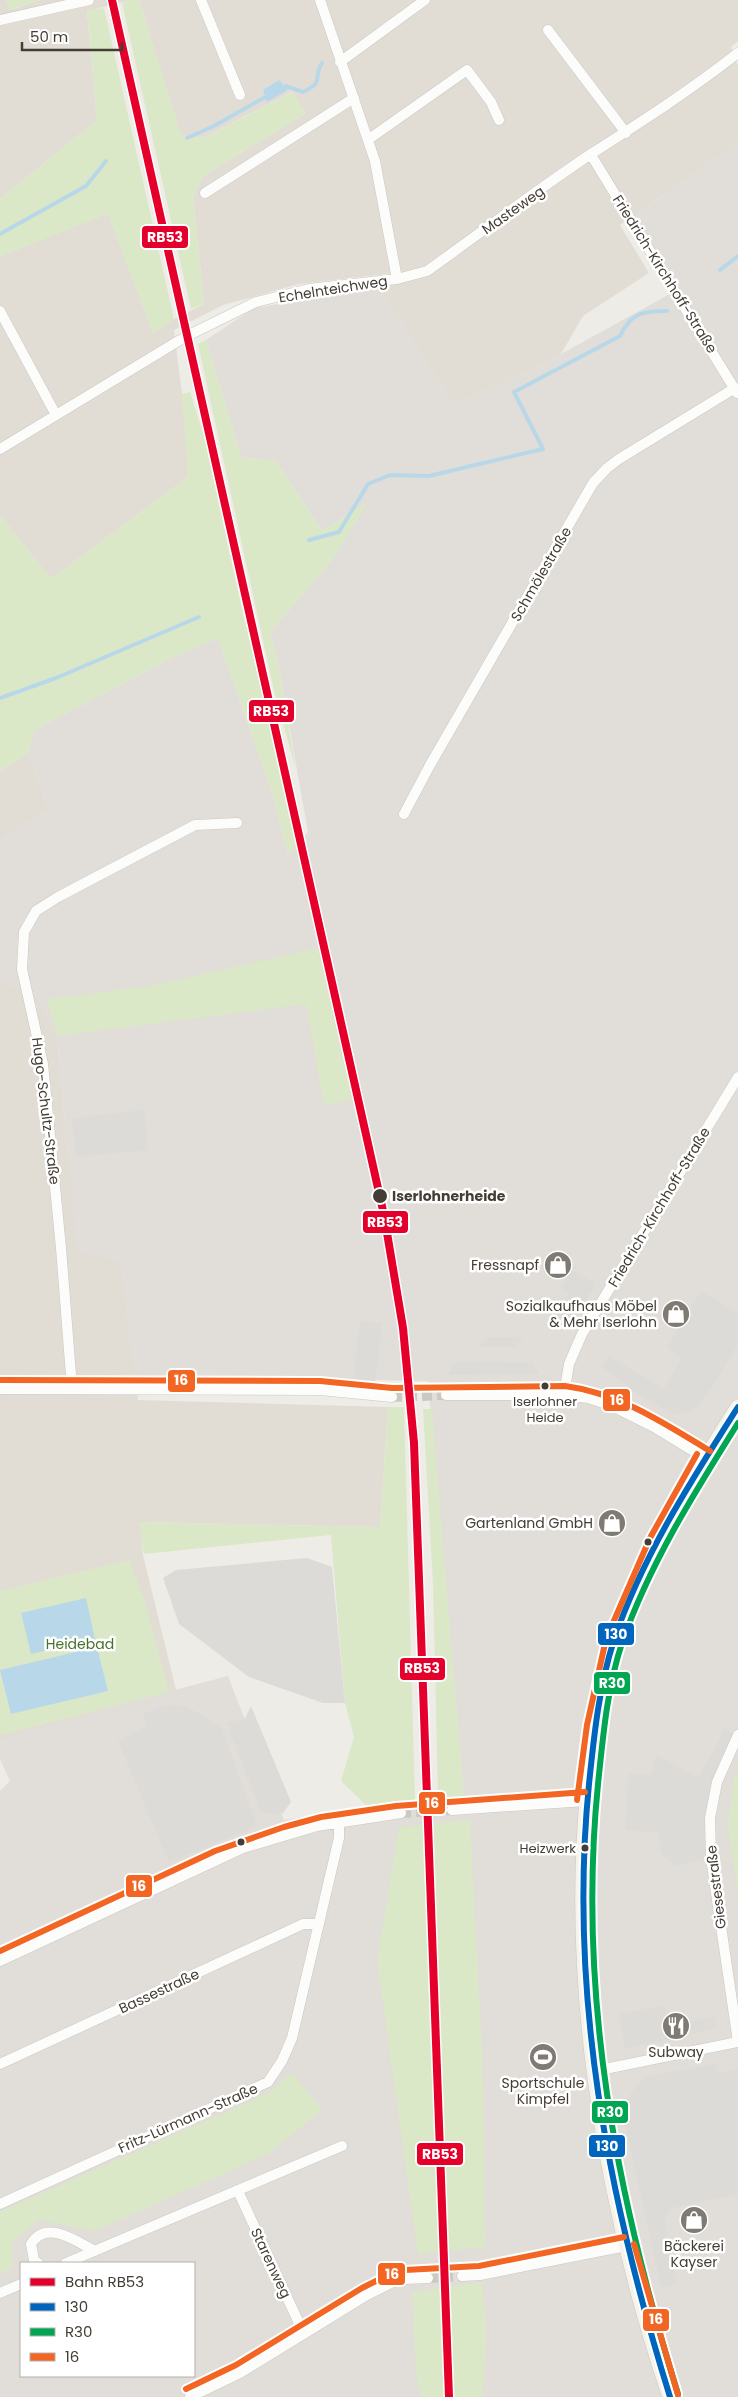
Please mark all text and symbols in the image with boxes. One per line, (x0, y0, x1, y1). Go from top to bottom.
scale bar (22, 20, 122, 52)
text: 50 m (30, 26, 68, 47)
street label: Masteweg (478, 181, 548, 239)
street label: Friedrich-Kirchhoff-Straße (608, 191, 722, 357)
line badge: RB53 (141, 225, 189, 249)
text: RB53 (147, 227, 183, 247)
street label: Echelnteichweg (277, 271, 389, 307)
street label: Schmölestraße (506, 523, 576, 625)
line badge: RB53 (248, 699, 295, 723)
text: RB53 (253, 701, 289, 721)
street label: Hugo-Schultz-Straße (27, 1036, 65, 1186)
street label: Friedrich-Kirchhoff-Straße (603, 1123, 715, 1291)
place label: Iserlohnerheide (392, 1186, 506, 1206)
marker: Iserlohnerheide (371, 1187, 389, 1205)
line badge: RB53 (362, 1210, 409, 1234)
text: RB53 (367, 1212, 403, 1232)
shop icon: Fressnapf (543, 1250, 573, 1280)
place label: Fressnapf (471, 1255, 539, 1275)
place label: Sozialkaufhaus Möbel & Mehr Iserlohn (506, 1296, 657, 1332)
shop icon: Sozialkaufhaus Möbel & Mehr Iserlohn (661, 1299, 691, 1329)
line badge: 16 (167, 1369, 196, 1393)
text: 16 (174, 1370, 188, 1390)
marker: Iserlohner Heide (540, 1381, 550, 1391)
line badge: 16 (602, 1388, 631, 1412)
text: 16 (610, 1390, 624, 1410)
place label: Iserlohner Heide (513, 1392, 577, 1427)
shop icon: Gartenland GmbH (597, 1508, 627, 1538)
place label: Gartenland GmbH (465, 1513, 593, 1533)
unlabelled marker (643, 1537, 653, 1547)
line badge: 130 (597, 1622, 635, 1646)
text: 130 (605, 1624, 627, 1644)
park label: Heidebad (46, 1634, 114, 1654)
line badge: RB53 (399, 1657, 446, 1681)
text: RB53 (404, 1658, 440, 1678)
line badge: R30 (593, 1671, 631, 1695)
text: R30 (599, 1673, 625, 1693)
line badge: 16 (418, 1791, 446, 1815)
text: 16 (425, 1793, 439, 1813)
unlabelled marker (236, 1837, 246, 1847)
place label: Heizwerk (520, 1839, 576, 1858)
marker: Heizwerk (580, 1843, 590, 1853)
street label: Giesestraße (701, 1844, 731, 1930)
line badge: 16 (125, 1874, 153, 1898)
text: 16 (132, 1876, 146, 1896)
street label: Bassestraße (116, 1963, 203, 2018)
restaurant icon: Subway (661, 2011, 691, 2041)
sports icon: Sportschule Kimpfel (528, 2042, 558, 2072)
place label: Subway (648, 2042, 704, 2062)
place label: Sportschule Kimpfel (502, 2073, 585, 2109)
street label: Fritz-Lürmann-Straße (115, 2078, 261, 2158)
line badge: R30 (591, 2100, 629, 2124)
text: R30 (597, 2102, 623, 2122)
line badge: 130 (588, 2134, 626, 2158)
text: 130 (596, 2136, 618, 2156)
line badge: RB53 (416, 2142, 464, 2166)
text: RB53 (422, 2144, 458, 2164)
shop icon: Bäckerei Kayser (679, 2205, 709, 2235)
street label: Starenweg (246, 2225, 296, 2301)
place label: Bäckerei Kayser (664, 2236, 724, 2272)
legend (20, 2262, 195, 2377)
line badge: 16 (377, 2262, 406, 2286)
text: 16 (385, 2264, 399, 2284)
text: Bahn RB53 (65, 2271, 144, 2292)
text: 130 (65, 2296, 88, 2317)
line badge: 16 (642, 2308, 670, 2332)
text: 16 (649, 2309, 663, 2329)
text: R30 (65, 2321, 92, 2342)
text: 16 (65, 2346, 79, 2367)

